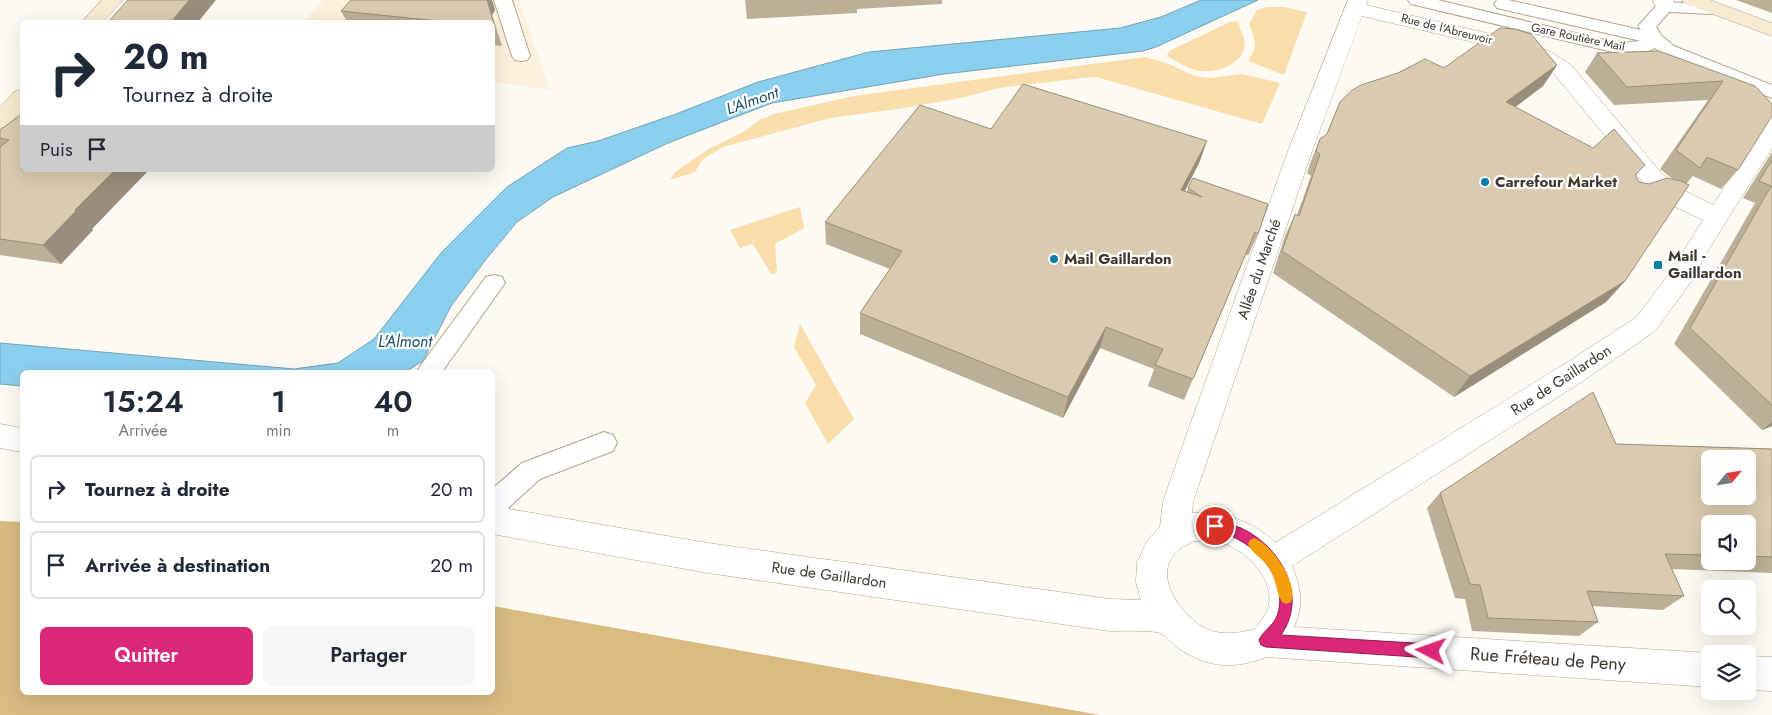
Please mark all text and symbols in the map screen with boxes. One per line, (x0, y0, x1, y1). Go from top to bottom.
street label: Rue de l'Abreuvoir (1399, 9, 1496, 49)
street label: Gare Routière Mail (1529, 18, 1627, 56)
text: 20 m (123, 32, 208, 82)
icon: right (40, 40, 105, 105)
text: Tournez à droite (123, 78, 273, 110)
water label: L'Almont (723, 80, 783, 120)
icon: arrive (83, 135, 111, 163)
text: Puis (40, 136, 73, 163)
place label: Carrefour Market (1495, 171, 1617, 193)
marker: Carrefour Market (1479, 176, 1491, 188)
street label: Allée du Marché (1232, 216, 1287, 322)
place label: Mail - Gaillardon (1668, 245, 1742, 284)
place label: Mail Gaillardon (1064, 248, 1172, 270)
marker: Mail Gaillardon (1048, 253, 1060, 265)
marker: Mail - Gaillardon (1652, 259, 1664, 271)
water label: L'Almont (378, 330, 433, 353)
street label: Rue de Gaillardon (1506, 339, 1616, 421)
text: 15:24 (102, 380, 184, 423)
text: 1 (271, 380, 286, 423)
text: 40 (374, 380, 413, 423)
text: Arrivée (119, 419, 168, 442)
text: min (266, 419, 291, 442)
text: m (387, 419, 399, 442)
north arrow (1701, 450, 1756, 505)
map controls (1701, 450, 1756, 700)
icon: right (42, 475, 70, 503)
text: Tournez à droite (85, 476, 230, 503)
text: 20 m (430, 476, 473, 503)
pin (1194, 505, 1236, 547)
icon: arrive (1201, 512, 1229, 540)
button: sound (1701, 515, 1756, 570)
icon: arrive (42, 551, 70, 579)
text: Arrivée à destination (85, 552, 270, 579)
text: 20 m (430, 552, 473, 579)
street label: Rue de Gaillardon (770, 556, 888, 594)
button: search (1701, 580, 1756, 635)
position arrow (1404, 624, 1456, 676)
button: Quitter (40, 627, 253, 685)
button: Partager (263, 627, 475, 685)
street label: Rue Fréteau de Peny (1469, 641, 1627, 677)
button: layers (1701, 645, 1756, 700)

